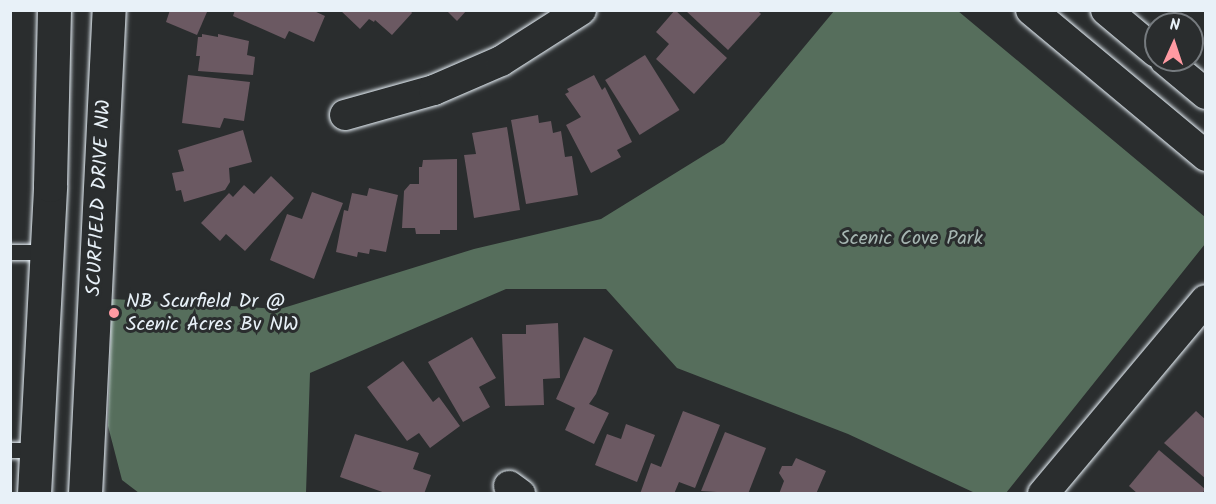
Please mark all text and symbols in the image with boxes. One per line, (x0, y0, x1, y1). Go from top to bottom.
north arrow (1144, 12, 1204, 72)
text: N (1169, 13, 1181, 38)
street label: SCURFIELD DRIVE NW (83, 99, 117, 297)
park label: Scenic Cove Park (839, 227, 983, 251)
place label: NB Scurfield Dr @ Scenic Acres Bv NW (126, 290, 298, 337)
marker: NB Scurfield Dr @ Scenic Acres Bv NW (107, 306, 121, 320)

